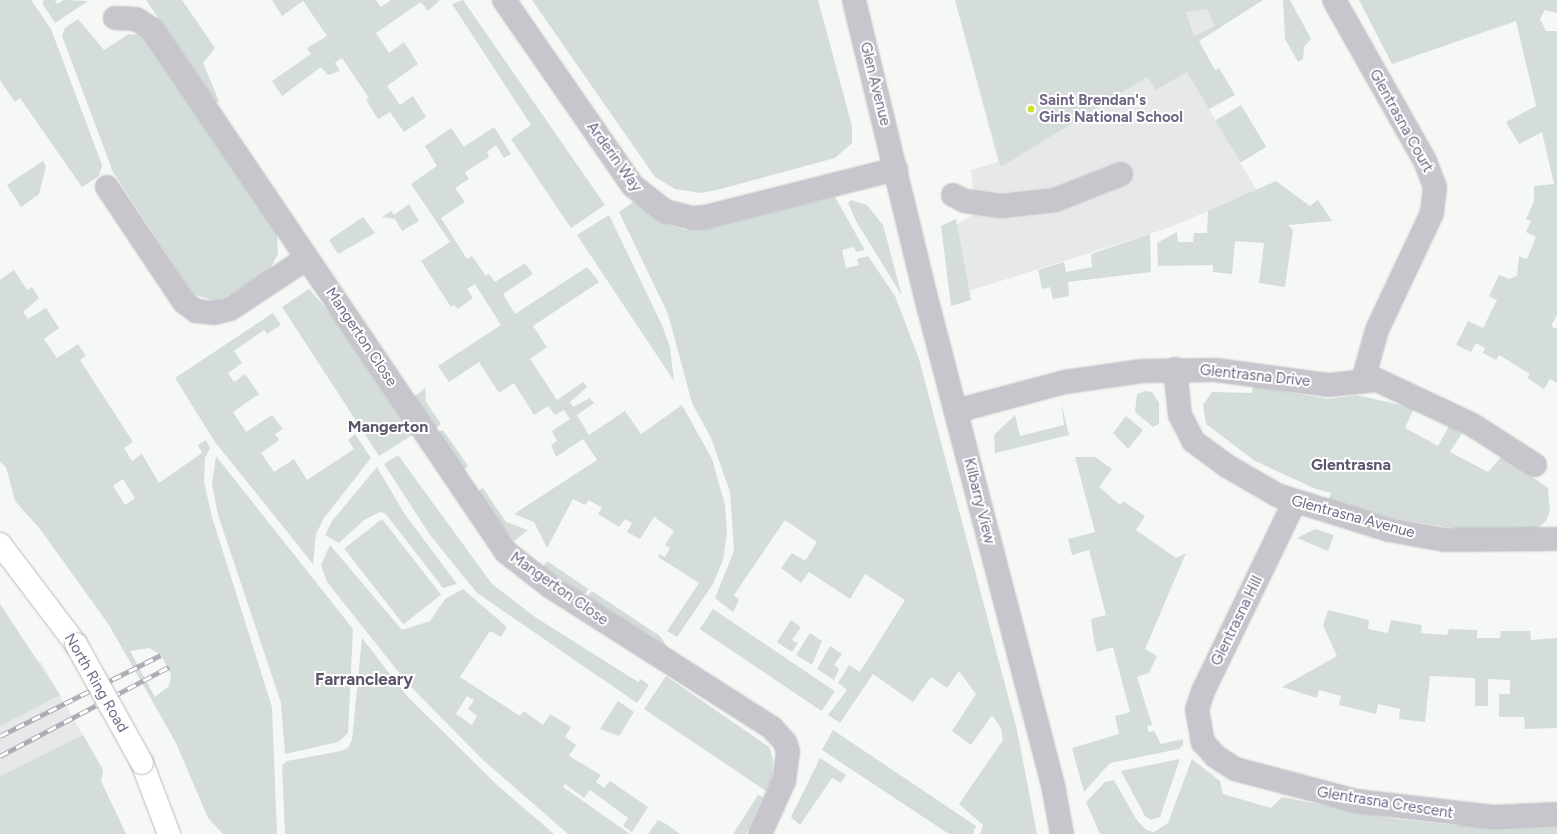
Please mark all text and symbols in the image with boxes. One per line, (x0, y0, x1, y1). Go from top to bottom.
street label: Glen Avenue (856, 40, 894, 128)
street label: Glentrasna Court (1365, 66, 1437, 176)
place label: Saint Brendan's Girls National School (1039, 91, 1183, 126)
marker: Saint Brendan's Girls National School (1026, 104, 1036, 114)
street label: Arderin Way (583, 119, 645, 195)
street label: Mangerton Close (321, 284, 401, 390)
street label: Glentrasna Drive (1199, 361, 1311, 391)
district label: Mangerton (348, 417, 428, 437)
district label: Glentrasna (1311, 455, 1391, 475)
street label: Kilbarry View (960, 456, 998, 546)
street label: Glentrasna Avenue (1289, 492, 1417, 542)
street label: Mangerton Close (507, 549, 611, 629)
street label: Glentrasna Hill (1207, 573, 1267, 669)
street label: North Ring Road (60, 630, 132, 736)
district label: Farrancleary (315, 670, 413, 690)
street label: Glentrasna Crescent (1316, 783, 1454, 823)

